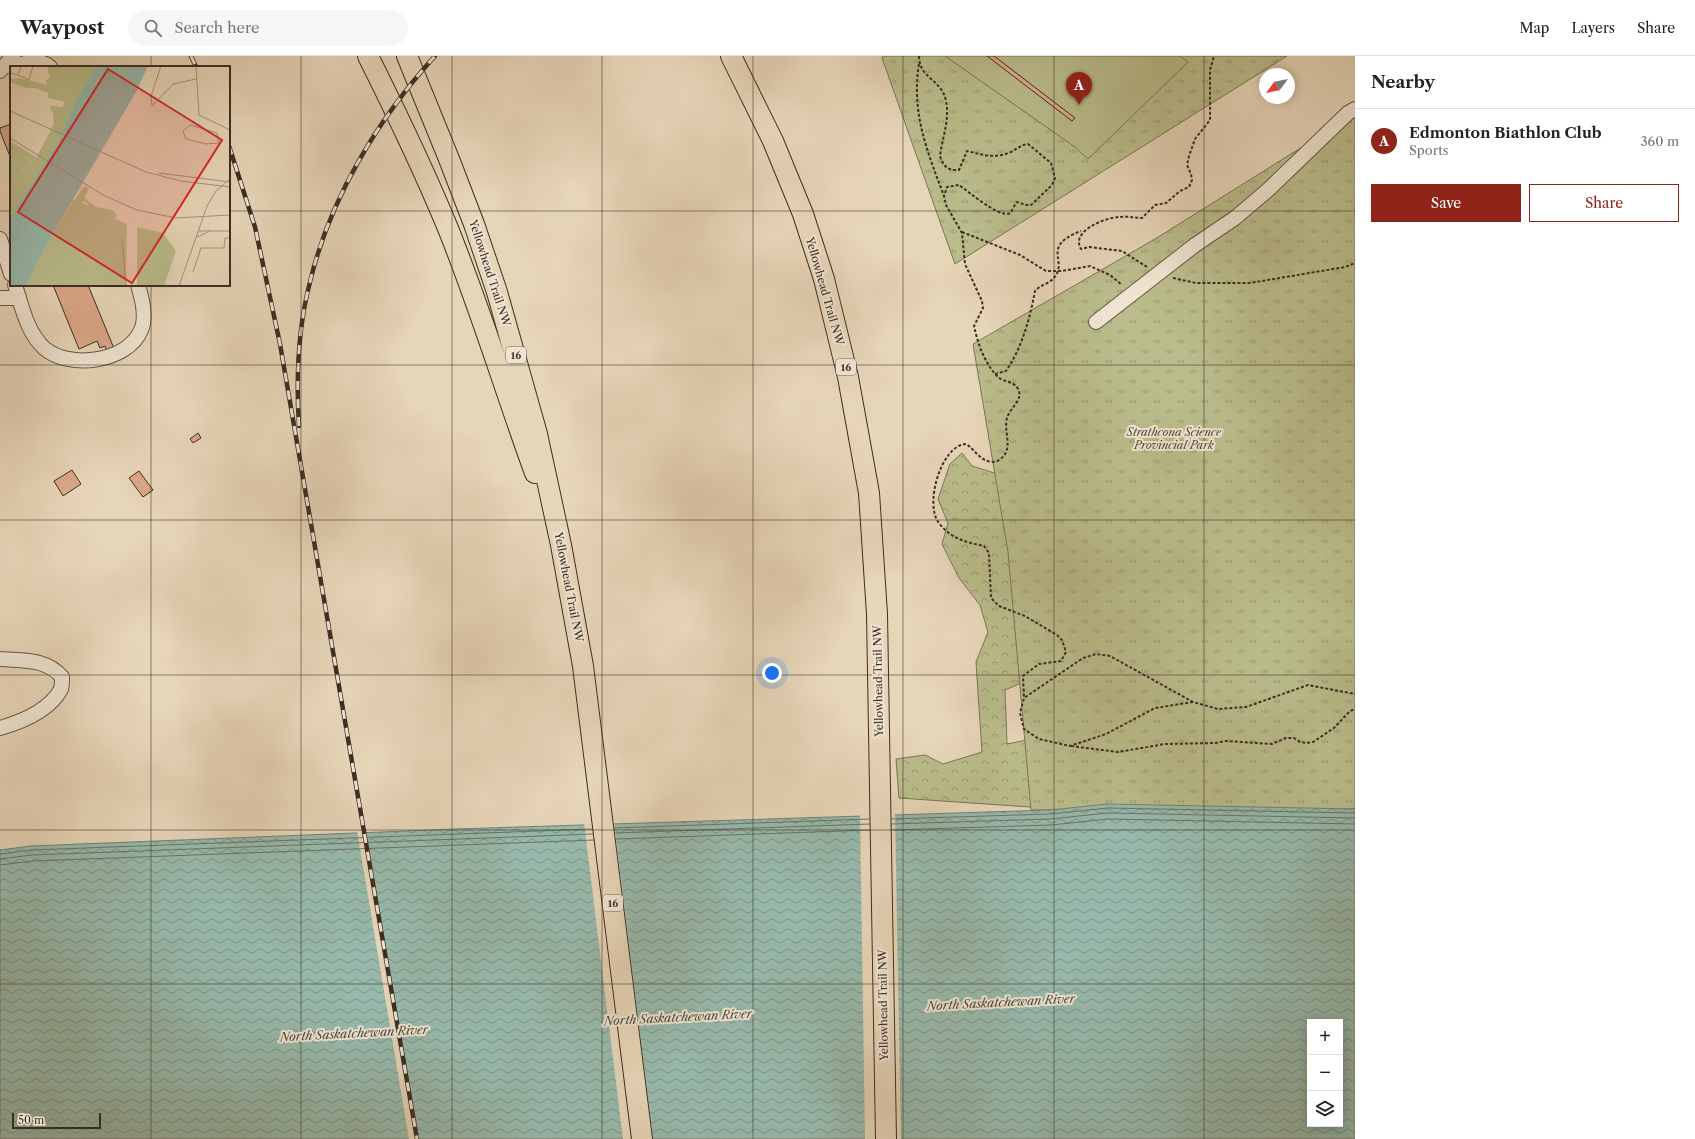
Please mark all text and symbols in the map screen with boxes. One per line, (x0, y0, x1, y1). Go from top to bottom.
search box (128, 10, 408, 46)
text: Waypost (20, 16, 104, 39)
icon: search (142, 17, 164, 39)
text: Search here (174, 18, 259, 37)
text: Map (1519, 19, 1549, 37)
text: Layers (1571, 19, 1615, 37)
text: Share (1637, 19, 1675, 37)
inset map (10, 66, 230, 286)
north arrow (1259, 68, 1295, 104)
pin: A (1066, 72, 1092, 105)
text: Nearby (1371, 72, 1435, 92)
text: Edmonton Biathlon Club (1409, 123, 1602, 142)
text: A (1379, 133, 1389, 149)
text: 360 m (1640, 133, 1679, 149)
text: Sports (1409, 142, 1448, 158)
button: Save (1371, 184, 1521, 222)
button: Share (1529, 184, 1679, 222)
street label: Yellowhead Trail NW (466, 217, 514, 329)
street label: Yellowhead Trail NW (803, 234, 847, 347)
road number: 16 (506, 347, 526, 363)
road number: 16 (836, 359, 856, 375)
park label: Strathcona Science Provincial Park (1126, 425, 1222, 452)
street label: Yellowhead Trail NW (551, 530, 587, 644)
street label: Yellowhead Trail NW (870, 624, 886, 738)
your location (762, 663, 782, 683)
road number: 16 (603, 895, 623, 911)
street label: Yellowhead Trail NW (875, 948, 891, 1062)
water label: North Saskatchewan River (925, 991, 1077, 1013)
water label: North Saskatchewan River (602, 1006, 754, 1028)
map controls (1307, 1019, 1343, 1127)
button: + (1307, 1019, 1343, 1055)
water label: North Saskatchewan River (278, 1022, 430, 1044)
button: − (1307, 1055, 1343, 1091)
button: layers (1307, 1091, 1343, 1127)
scale bar (12, 1111, 101, 1130)
text: 50 m (18, 1113, 44, 1127)

